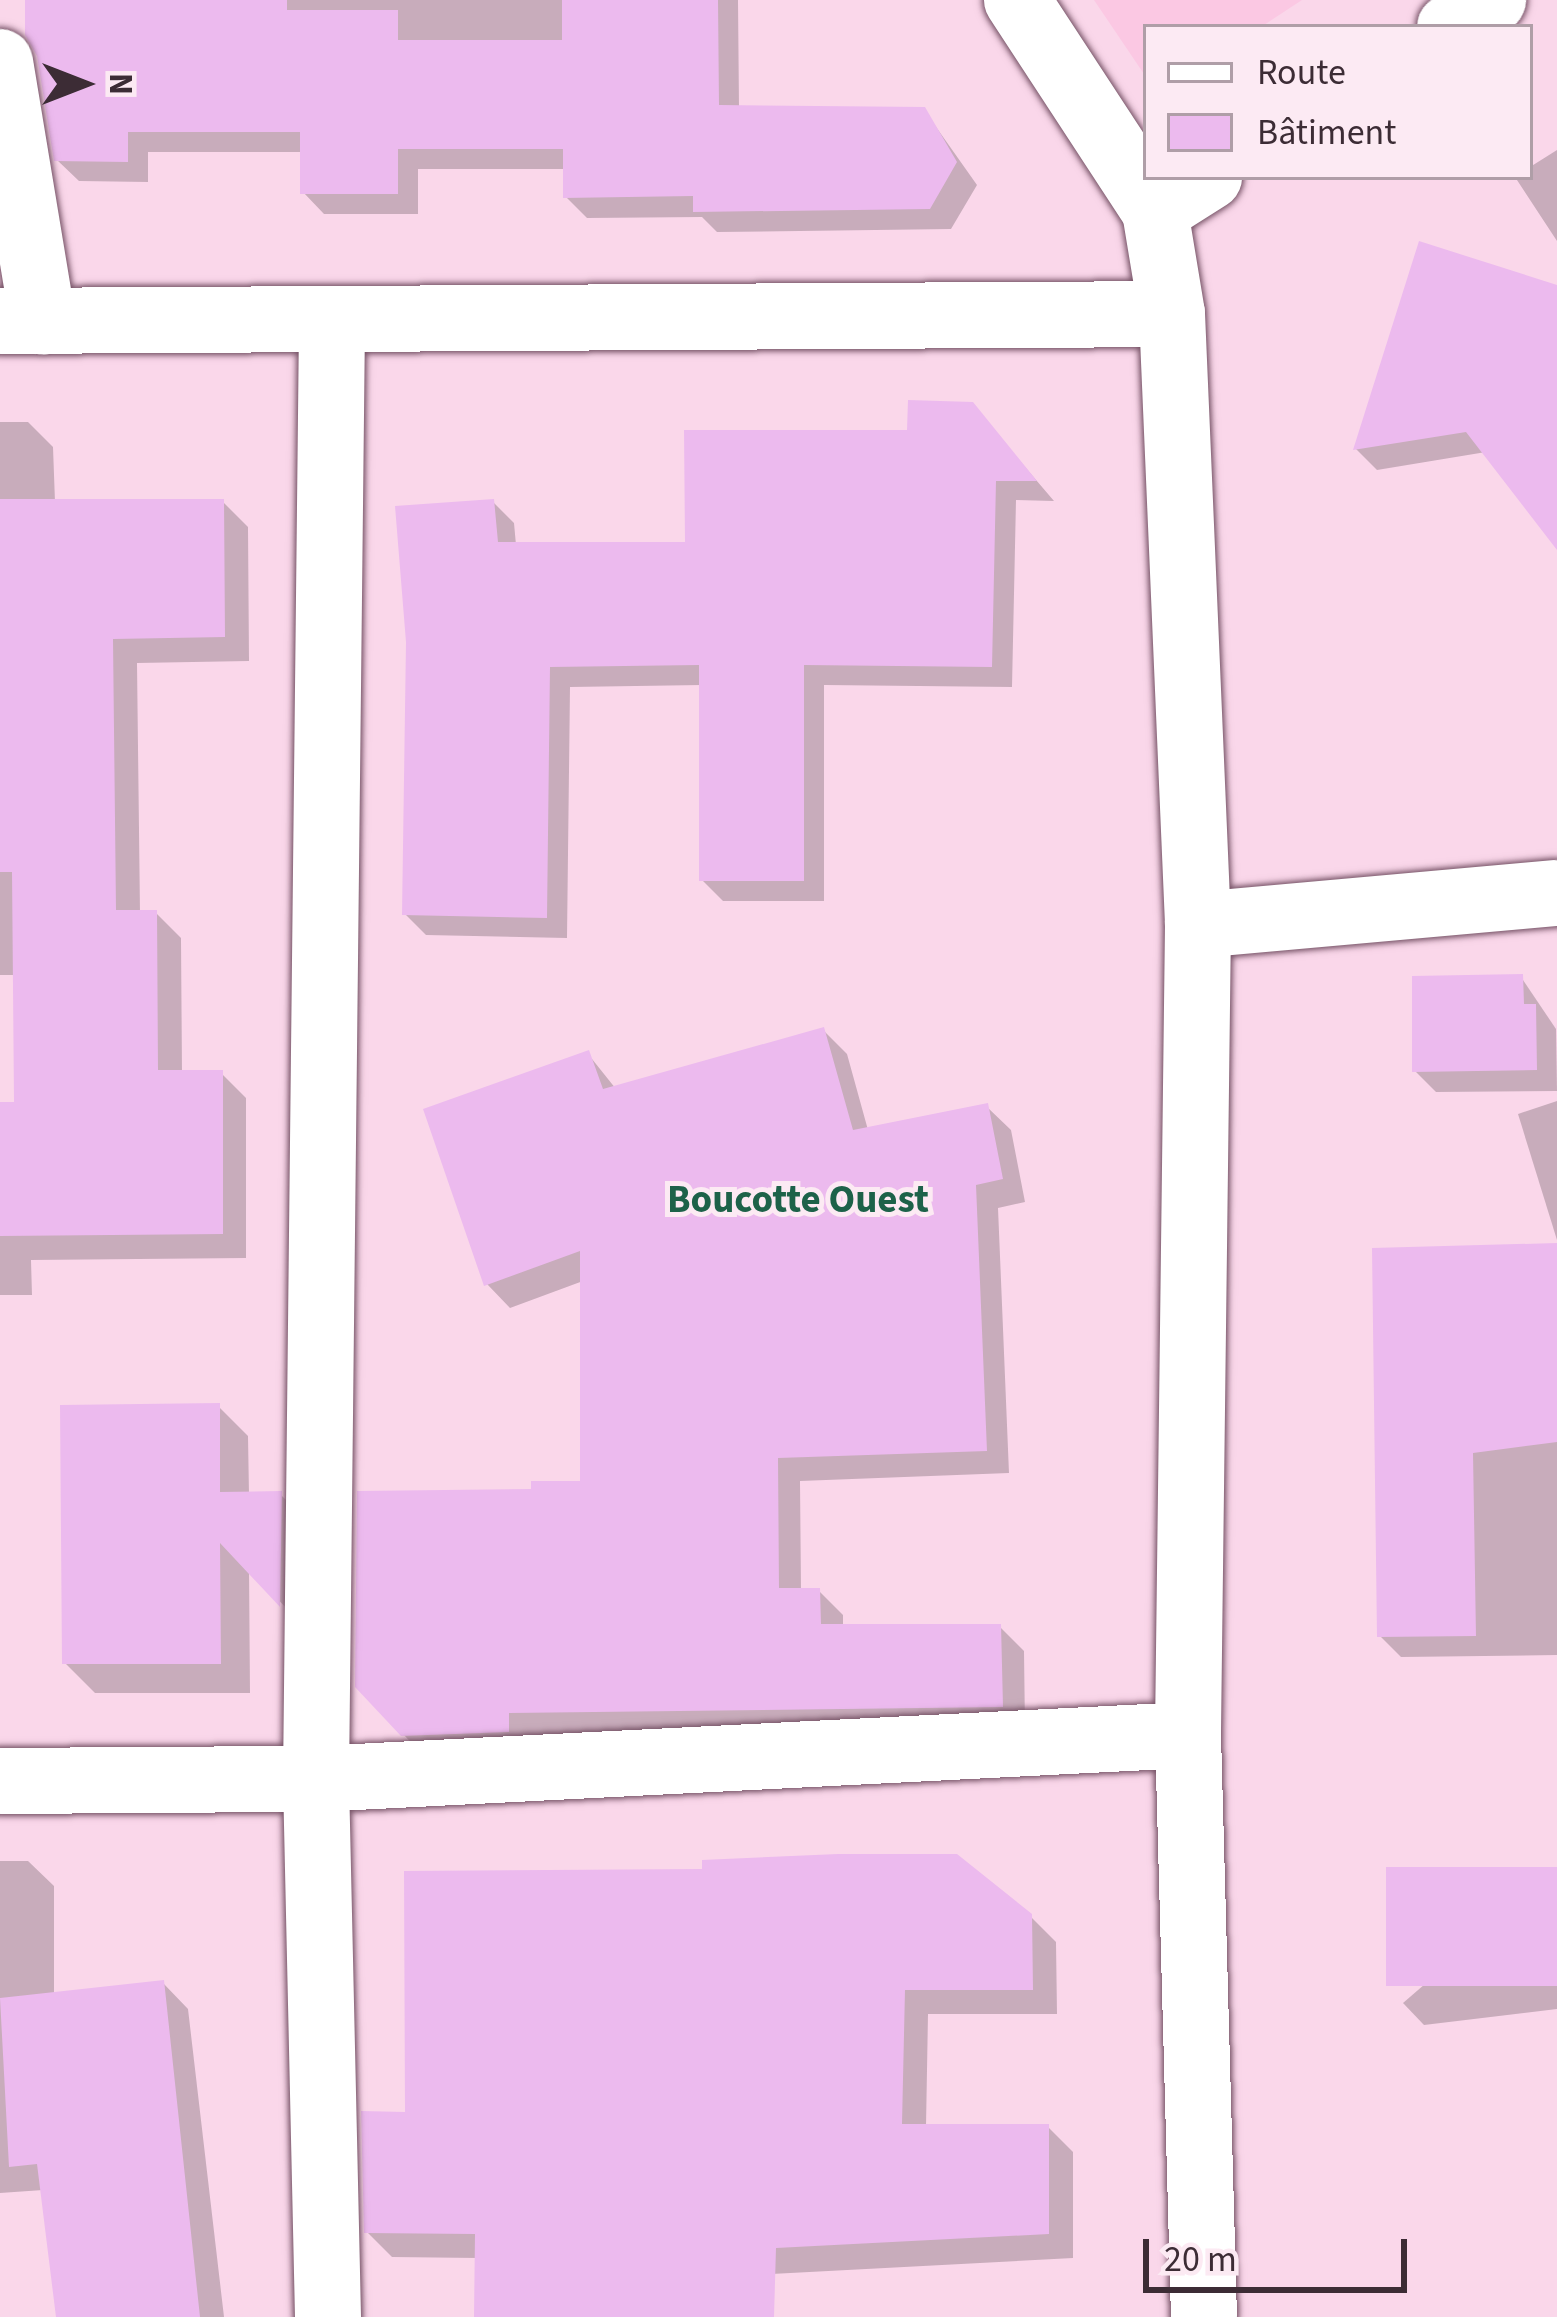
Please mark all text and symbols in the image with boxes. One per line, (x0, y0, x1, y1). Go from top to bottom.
north arrow (24, 24, 144, 144)
legend (1143, 24, 1533, 180)
text: Route (1257, 47, 1346, 98)
text: N (97, 73, 144, 95)
text: Bâtiment (1257, 107, 1396, 158)
district label: Boucotte Ouest (667, 1177, 929, 1223)
scale bar (1149, 2215, 1413, 2289)
text: 20 m (1164, 2234, 1237, 2285)

